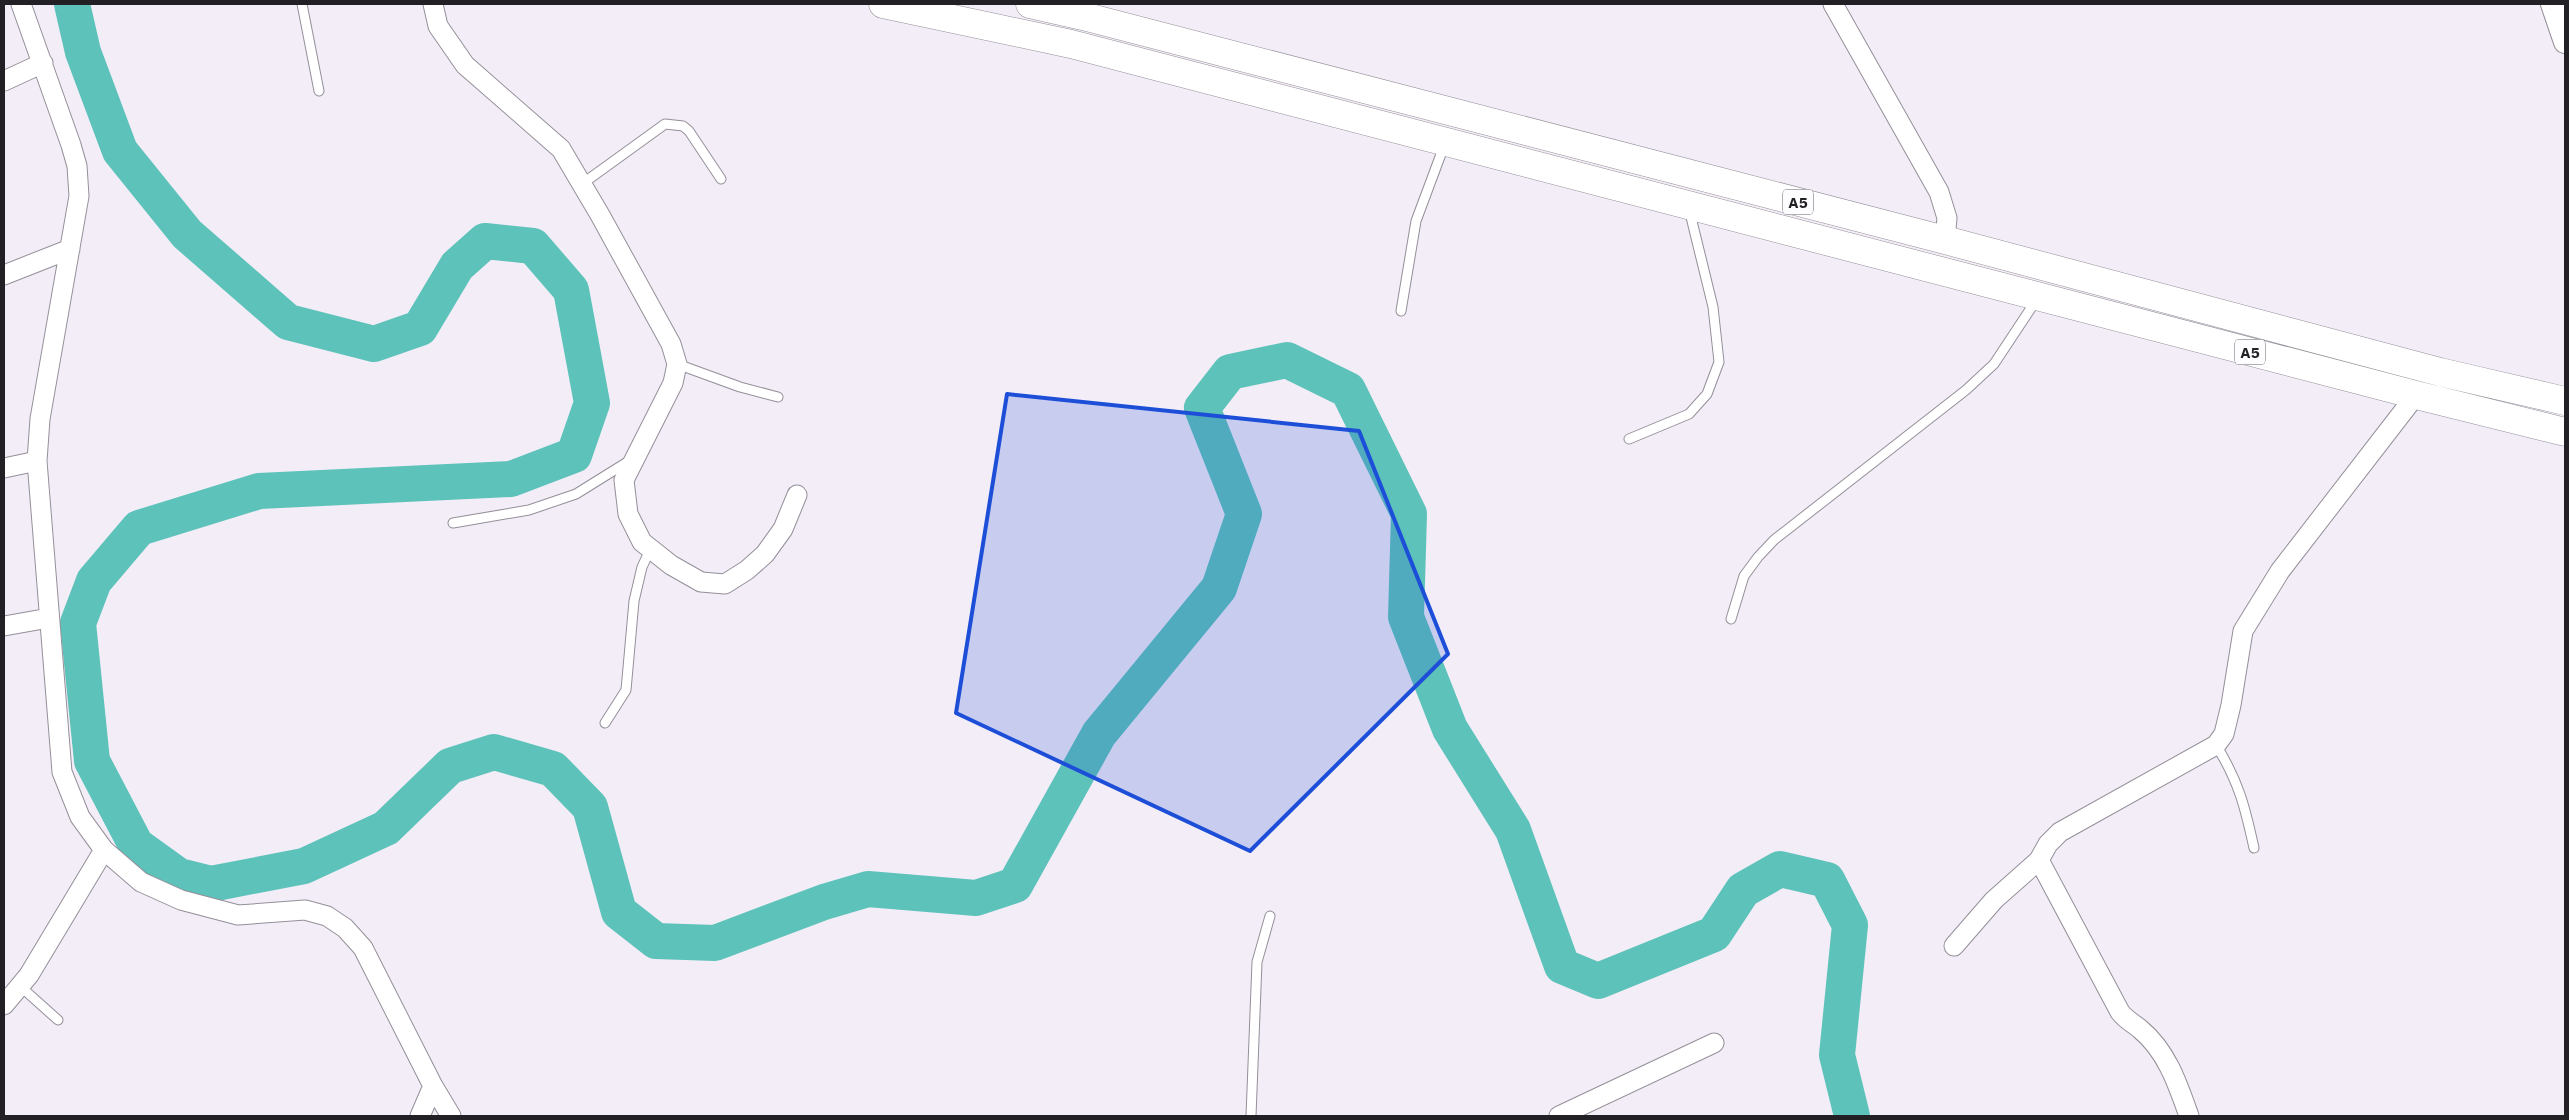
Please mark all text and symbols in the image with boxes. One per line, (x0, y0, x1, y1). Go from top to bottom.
road number: A5 (1783, 190, 1813, 214)
road number: A5 (2235, 340, 2265, 364)

